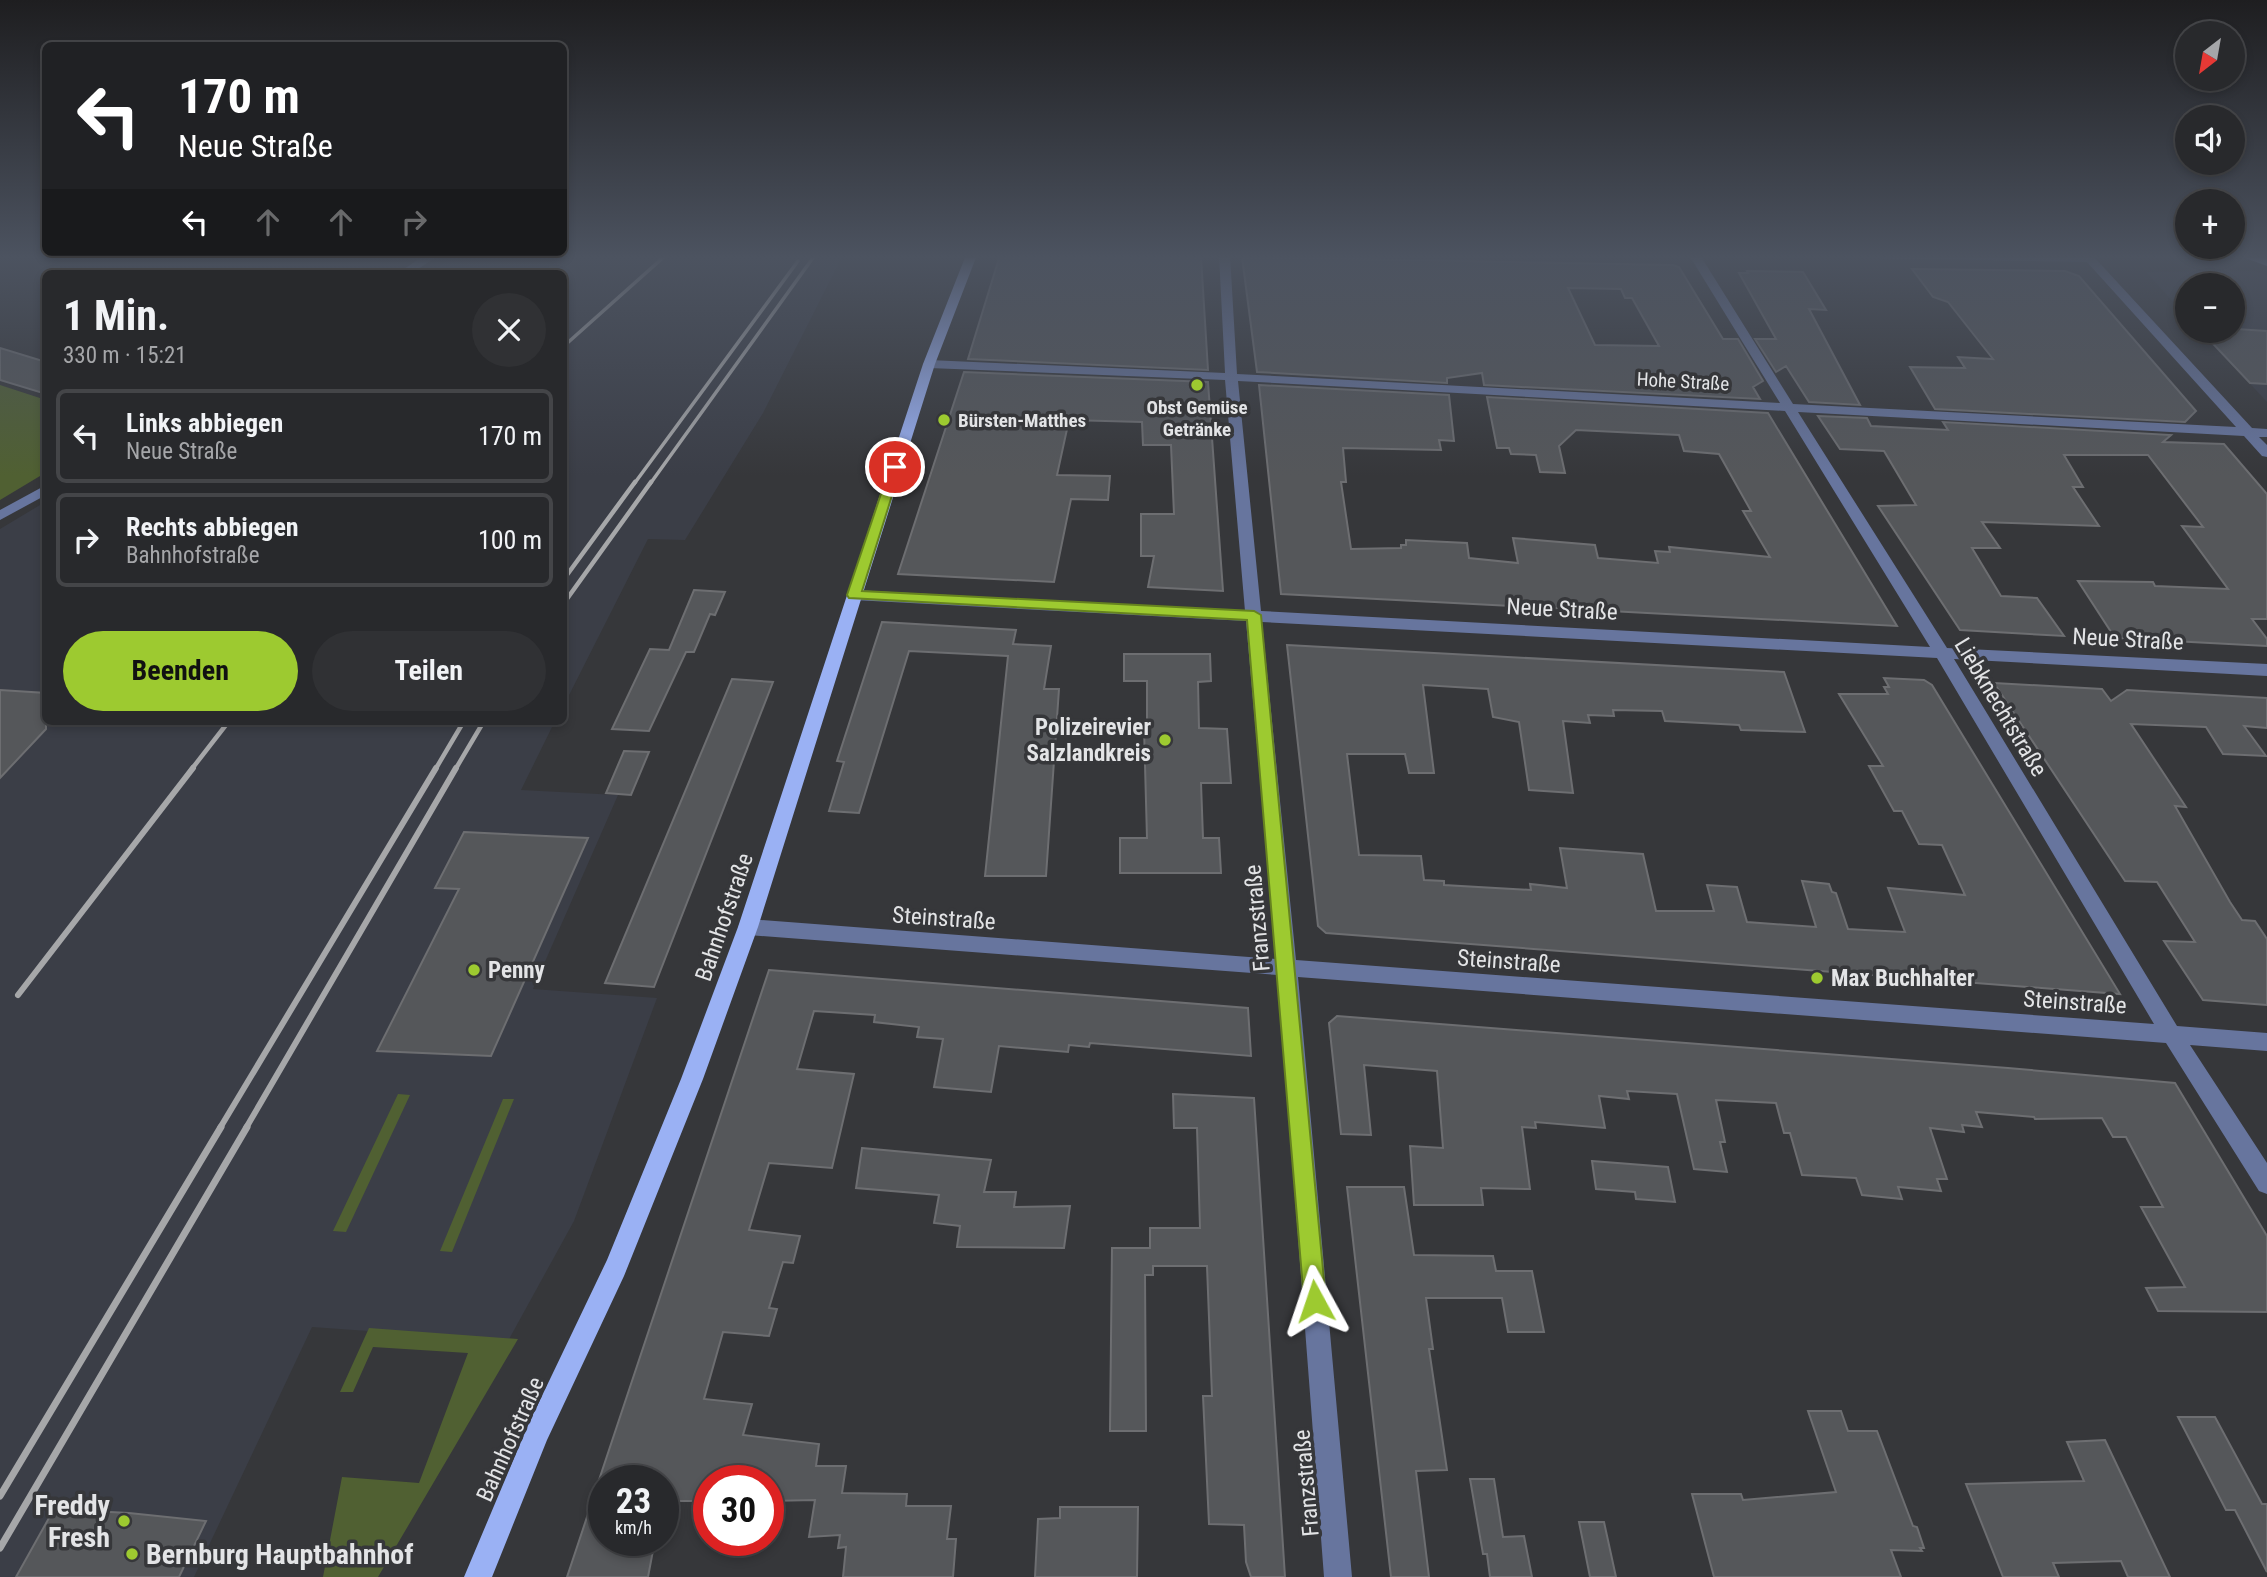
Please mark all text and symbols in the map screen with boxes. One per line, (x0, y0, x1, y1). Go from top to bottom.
north arrow (2175, 21, 2245, 91)
map controls (2175, 21, 2245, 343)
text: 170 m (178, 68, 300, 125)
icon: left (63, 70, 154, 161)
button: sound (2175, 105, 2245, 175)
text: Neue Straße (178, 127, 333, 165)
button: + (2175, 189, 2245, 259)
icon: left (176, 203, 214, 241)
icon: ahead (249, 203, 287, 241)
icon: ahead (322, 203, 360, 241)
icon: right (395, 203, 433, 241)
button: − (2175, 273, 2245, 343)
text: 1 Min. (63, 291, 169, 340)
button: close (472, 293, 546, 367)
text: 330 m · 15:21 (63, 342, 187, 369)
street label: Hohe Straße (1636, 368, 1730, 395)
marker: Obst Gemüse Getränke (1189, 377, 1205, 393)
place label: Obst Gemüse Getränke (1146, 396, 1248, 441)
text: Links abbiegen (126, 408, 283, 438)
place label: Bürsten-Matthes (958, 409, 1086, 432)
marker: Bürsten-Matthes (936, 412, 952, 428)
icon: left (67, 417, 105, 455)
text: 170 m (478, 421, 542, 451)
pin (865, 437, 925, 497)
text: Neue Straße (126, 438, 237, 465)
icon: arrive (876, 448, 914, 486)
text: Rechts abbiegen (126, 512, 299, 542)
icon: right (67, 521, 105, 559)
text: 100 m (478, 525, 542, 555)
text: Bahnhofstraße (126, 542, 259, 569)
street label: Neue Straße (1506, 593, 1618, 626)
street label: Neue Straße (2072, 623, 2184, 656)
button: Beenden (63, 631, 298, 711)
button: Teilen (312, 631, 546, 711)
street label: Liebknechtstraße (1949, 633, 2053, 781)
place label: Polizeirevier Salzlandkreis (1027, 714, 1151, 767)
marker: Polizeirevier Salzlandkreis (1157, 732, 1173, 748)
street label: Bahnhofstraße (690, 850, 759, 985)
street label: Franzstraße (1239, 863, 1276, 973)
street label: Steinstraße (891, 901, 997, 936)
street label: Steinstraße (1456, 944, 1562, 979)
place label: Penny (488, 957, 546, 984)
marker: Penny (466, 962, 482, 978)
place label: Max Buchhalter (1831, 965, 1975, 992)
marker: Max Buchhalter (1809, 970, 1825, 986)
street label: Steinstraße (2022, 985, 2128, 1020)
position arrow (1278, 1264, 1352, 1338)
street label: Bahnhofstraße (471, 1373, 550, 1506)
street label: Franzstraße (1288, 1428, 1325, 1538)
speed limit sign: 30 (693, 1465, 784, 1556)
text: 23 (616, 1481, 651, 1522)
place label: Freddy Fresh (34, 1489, 111, 1554)
marker: Freddy Fresh (116, 1513, 132, 1529)
text: km/h (615, 1517, 652, 1538)
place label: Bernburg Hauptbahnhof (146, 1538, 413, 1571)
marker: Bernburg Hauptbahnhof (124, 1546, 140, 1562)

